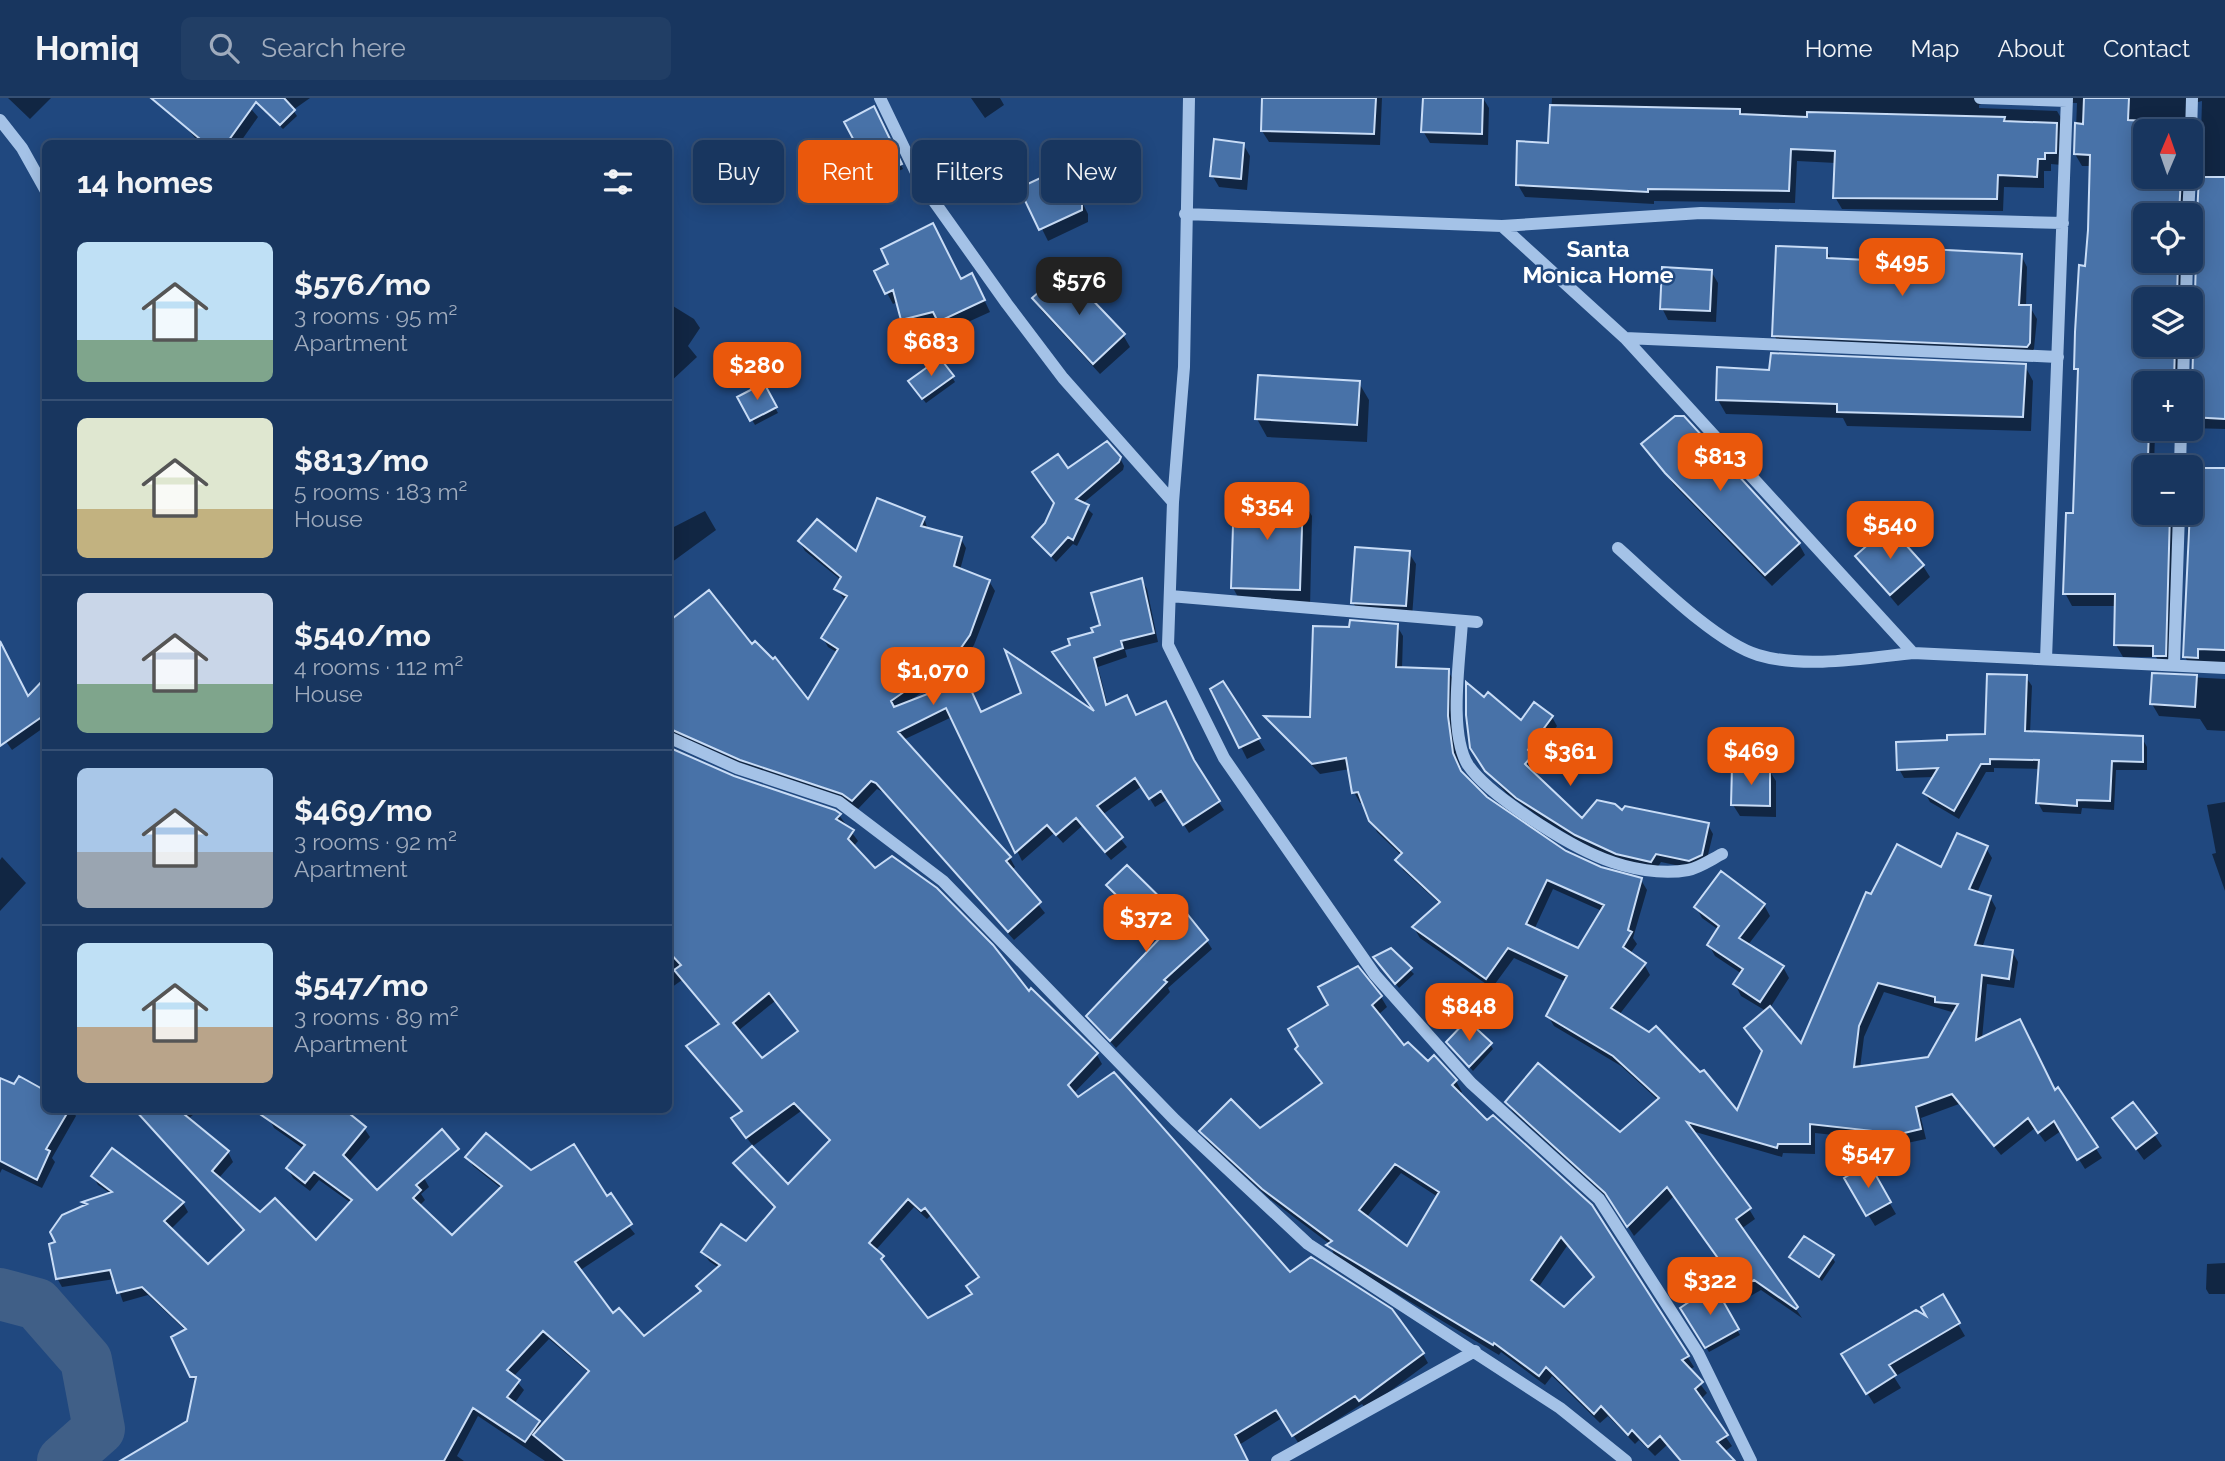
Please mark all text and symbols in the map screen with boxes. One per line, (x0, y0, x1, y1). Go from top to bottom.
search box (181, 17, 671, 80)
text: Homiq (35, 29, 139, 68)
icon: search (205, 29, 243, 67)
text: Search here (261, 33, 406, 63)
text: Home (1805, 34, 1873, 63)
text: Map (1911, 34, 1959, 63)
text: About (1997, 34, 2065, 63)
text: Contact (2103, 34, 2190, 63)
north arrow (2133, 119, 2203, 189)
map controls (2133, 119, 2203, 525)
chip: Buy (693, 140, 784, 203)
chip: Rent (798, 140, 898, 203)
chip: Filters (912, 140, 1027, 203)
chip: New (1041, 140, 1141, 203)
icon: filters (599, 163, 637, 201)
text: 14 homes (77, 165, 213, 200)
button: locate (2133, 203, 2203, 273)
district label: Santa Monica Home (1522, 235, 1674, 288)
pin: $495 (1861, 238, 1943, 298)
text: $495 (1875, 247, 1929, 274)
pin: $576 (1038, 258, 1120, 317)
text: $576 (1052, 266, 1106, 293)
text: $576/mo (294, 267, 431, 302)
icon: home (133, 270, 217, 354)
button: layers (2133, 287, 2203, 357)
text: 3 rooms · 95 m² (294, 302, 457, 329)
pin: $683 (890, 318, 972, 378)
text: $683 (903, 327, 959, 354)
text: Apartment (294, 329, 408, 356)
pin: $280 (716, 342, 798, 402)
text: $280 (729, 351, 785, 378)
button: + (2133, 371, 2203, 441)
pin: $813 (1679, 434, 1761, 493)
text: $813 (1694, 442, 1746, 469)
text: $813/mo (294, 443, 429, 478)
icon: home (133, 446, 217, 530)
button: − (2133, 455, 2203, 525)
text: 5 rooms · 183 m² (294, 478, 468, 505)
pin: $354 (1226, 482, 1308, 542)
text: $354 (1240, 491, 1294, 518)
pin: $540 (1849, 502, 1931, 561)
text: House (294, 505, 363, 532)
text: $540 (1863, 510, 1917, 537)
text: $540/mo (294, 618, 431, 653)
icon: home (133, 621, 217, 705)
pin: $1,070 (876, 648, 990, 707)
text: 4 rooms · 112 m² (294, 653, 463, 680)
text: $1,070 (897, 656, 969, 683)
text: House (294, 680, 363, 707)
pin: $361 (1529, 728, 1611, 788)
pin: $469 (1710, 728, 1792, 787)
text: $469 (1723, 736, 1779, 763)
text: $361 (1544, 737, 1596, 764)
text: $469/mo (294, 793, 432, 828)
icon: home (133, 796, 217, 880)
text: 3 rooms · 92 m² (294, 828, 457, 855)
text: Apartment (294, 855, 408, 882)
pin: $372 (1105, 894, 1187, 954)
text: $372 (1119, 903, 1173, 930)
text: $547/mo (294, 968, 428, 1003)
icon: home (133, 971, 217, 1055)
pin: $848 (1428, 984, 1510, 1043)
text: $848 (1441, 992, 1497, 1019)
text: 3 rooms · 89 m² (294, 1003, 459, 1030)
text: Apartment (294, 1030, 408, 1057)
pin: $547 (1827, 1130, 1909, 1190)
text: $547 (1841, 1139, 1895, 1166)
pin: $322 (1669, 1258, 1751, 1317)
text: $322 (1683, 1266, 1737, 1293)

